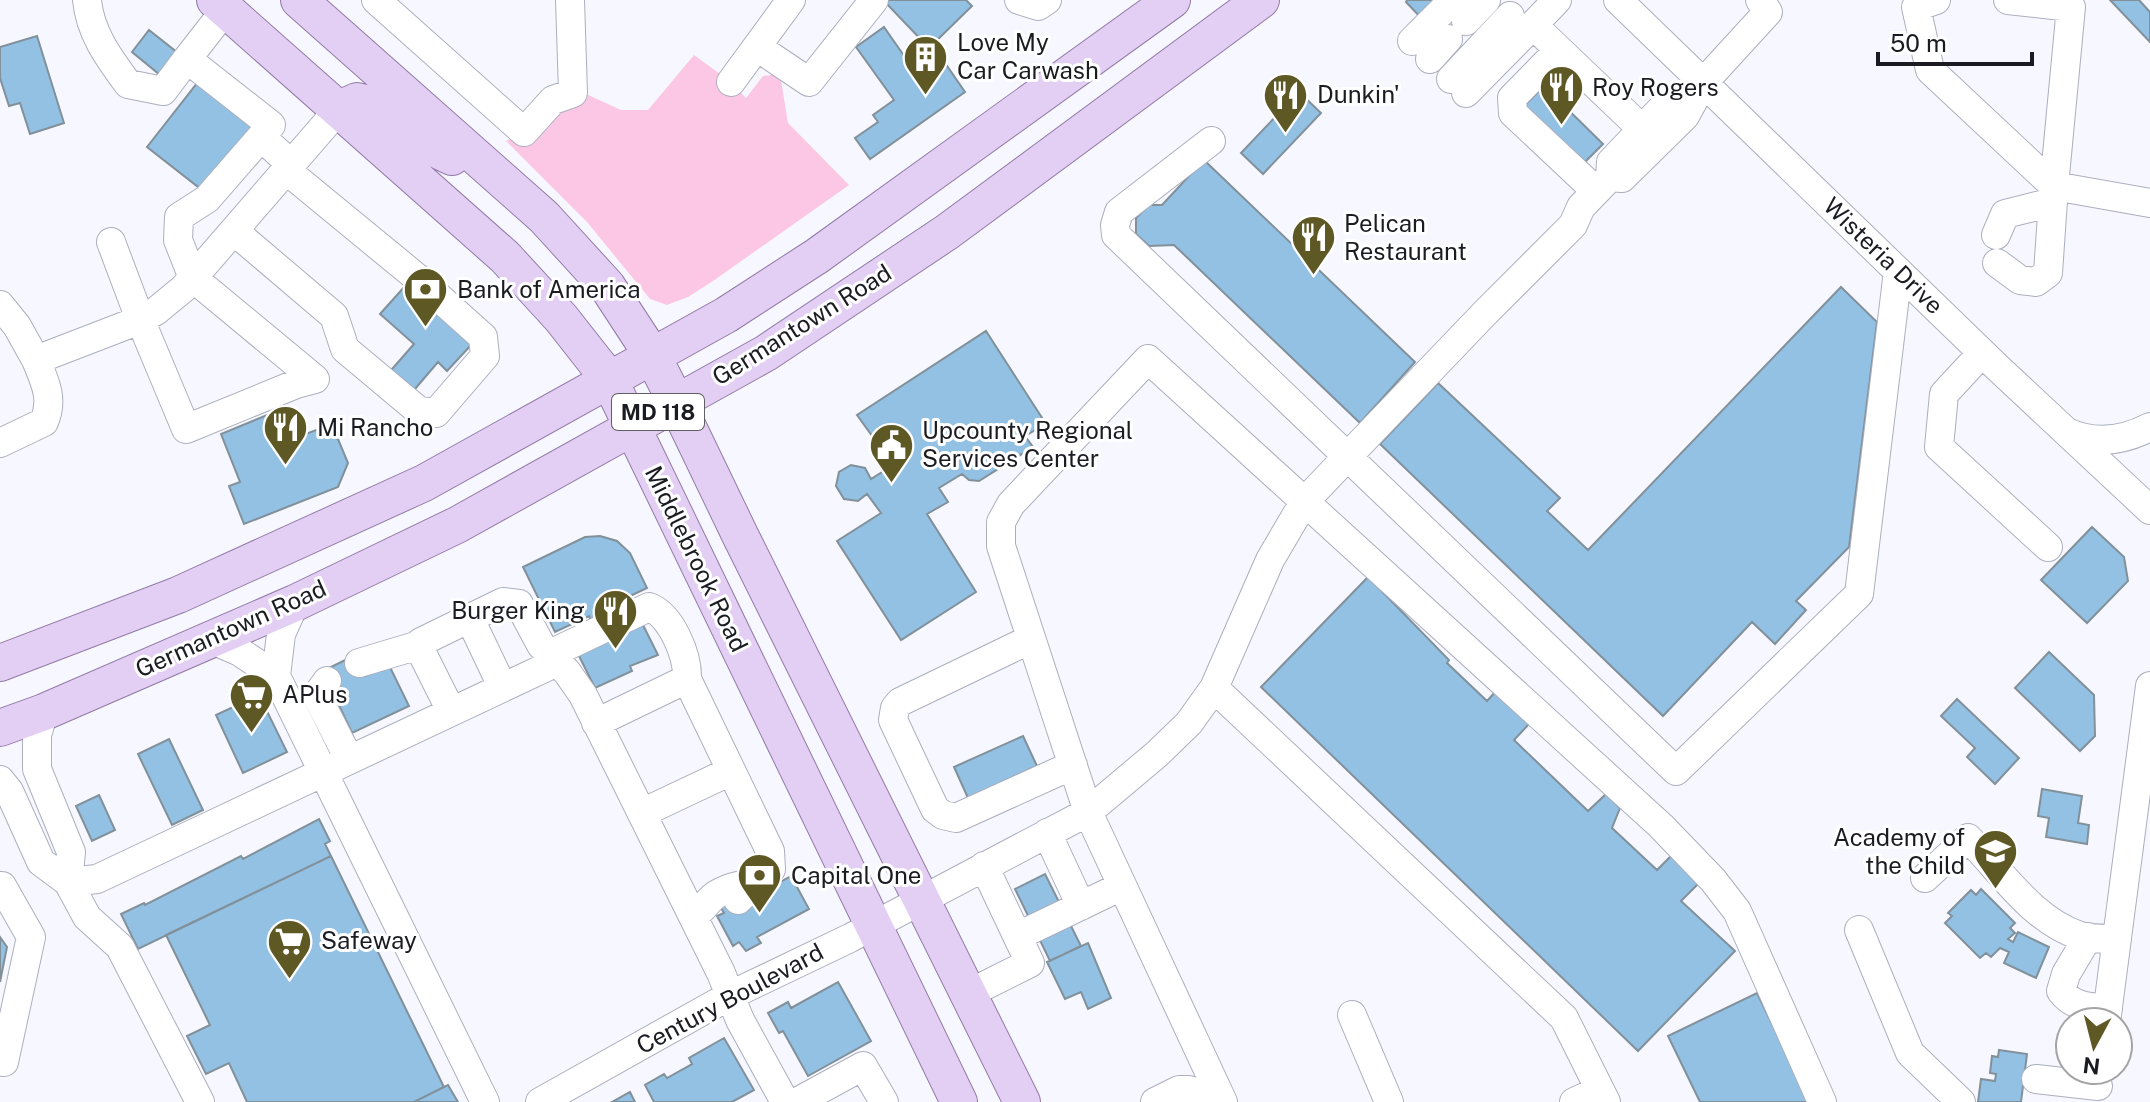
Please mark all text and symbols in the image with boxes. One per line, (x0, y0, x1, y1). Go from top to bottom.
scale bar (1878, 16, 2032, 66)
place label: Love My Car Carwash (957, 28, 1099, 84)
text: 50 m (1890, 29, 1947, 57)
building icon: Love My Car Carwash (902, 33, 950, 96)
restaurant icon: Roy Rogers (1537, 64, 1585, 127)
restaurant icon: Dunkin' (1262, 71, 1310, 134)
place label: Roy Rogers (1592, 73, 1719, 101)
place label: Dunkin' (1317, 80, 1400, 108)
street label: Wisteria Drive (1818, 191, 1949, 319)
place label: Pelican Restaurant (1344, 209, 1467, 265)
restaurant icon: Pelican Restaurant (1289, 214, 1337, 277)
street label: Germantown Road (707, 258, 896, 390)
bank icon: Bank of America (402, 266, 450, 329)
place label: Bank of America (457, 275, 641, 303)
road number: MD 118 (612, 394, 704, 430)
restaurant icon: Mi Rancho (262, 404, 310, 467)
place label: Mi Rancho (317, 413, 433, 441)
place label: Upcounty Regional Services Center (922, 416, 1133, 472)
public building icon: Upcounty Regional Services Center (867, 421, 915, 484)
street label: Middlebrook Road (640, 461, 754, 656)
street label: Germantown Road (131, 573, 330, 683)
restaurant icon: Burger King (592, 587, 640, 650)
place label: Burger King (451, 596, 585, 624)
supermarket icon: APlus (227, 671, 275, 734)
place label: APlus (282, 680, 347, 708)
place label: Academy of the Child (1833, 823, 1965, 879)
school or university icon: Academy of the Child (1972, 828, 2020, 891)
bank icon: Capital One (736, 852, 784, 915)
place label: Capital One (791, 861, 921, 889)
supermarket icon: Safeway (266, 917, 314, 980)
place label: Safeway (321, 926, 417, 954)
street label: Century Boulevard (631, 937, 828, 1059)
north arrow (2054, 1006, 2134, 1086)
text: N (2081, 1052, 2102, 1080)

